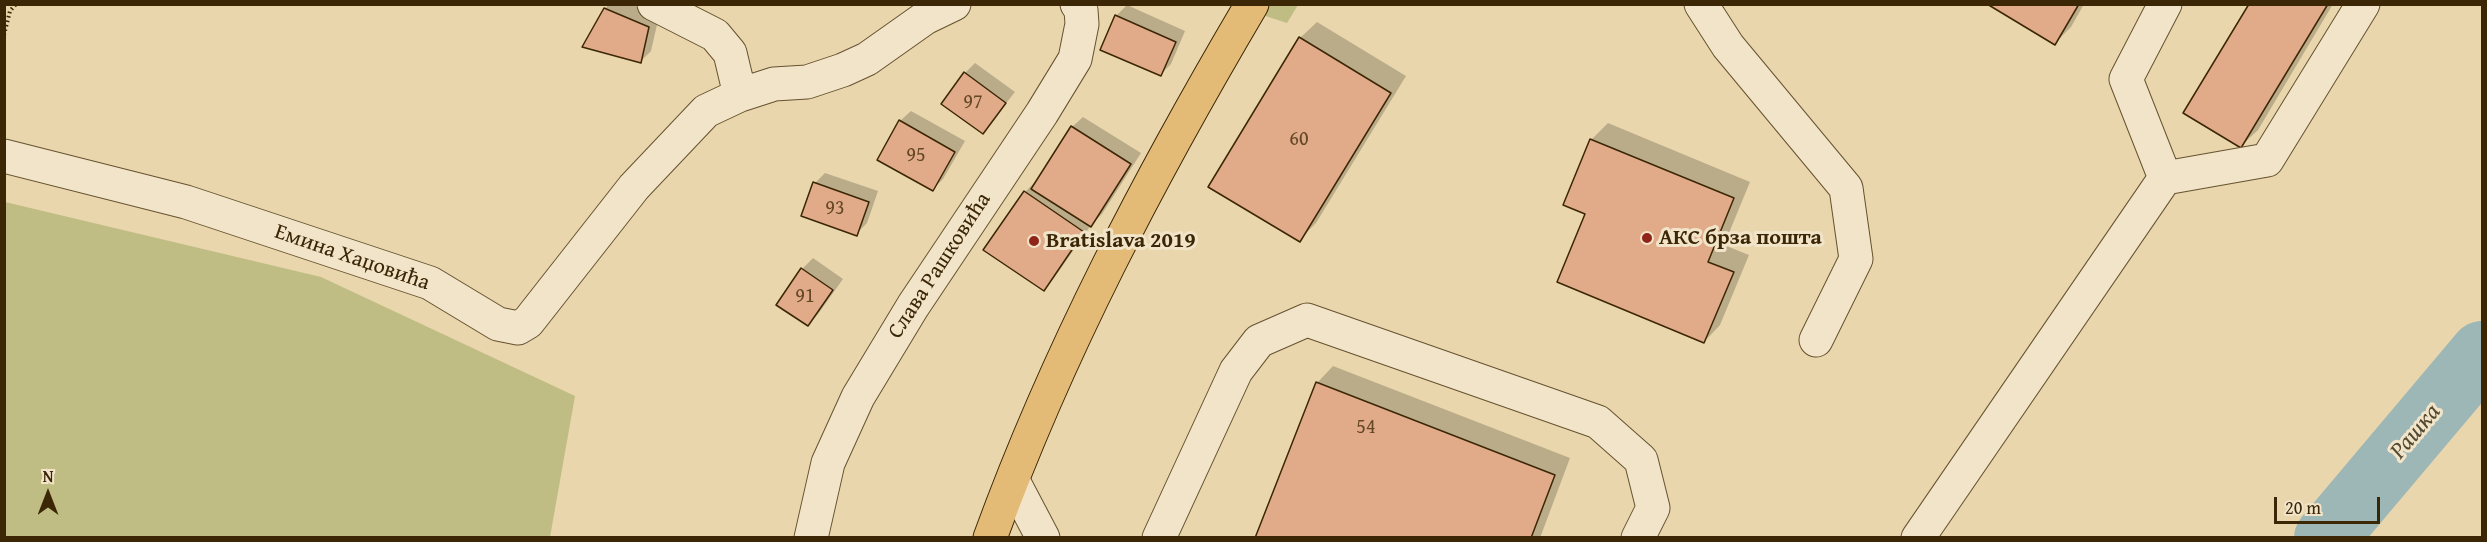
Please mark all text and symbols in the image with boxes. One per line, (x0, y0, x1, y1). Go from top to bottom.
house number: 97 (963, 91, 983, 115)
house number: 60 (1289, 128, 1309, 152)
house number: 95 (906, 144, 926, 168)
street label: Слава Рашковића (883, 188, 997, 344)
house number: 93 (825, 197, 845, 221)
street label: Емина Хаџовића (271, 219, 433, 297)
place label: АКС брза пошта (1659, 225, 1822, 251)
place label: Bratislava 2019 (1046, 228, 1196, 254)
marker: АКС брза пошта (1640, 231, 1654, 245)
marker: Bratislava 2019 (1027, 234, 1041, 248)
house number: 91 (795, 285, 815, 309)
water label: Рашка (2385, 399, 2447, 465)
house number: 54 (1356, 416, 1376, 440)
north arrow (18, 464, 78, 524)
text: N (43, 464, 53, 488)
scale bar (2277, 485, 2384, 523)
text: 20 m (2285, 494, 2321, 521)

